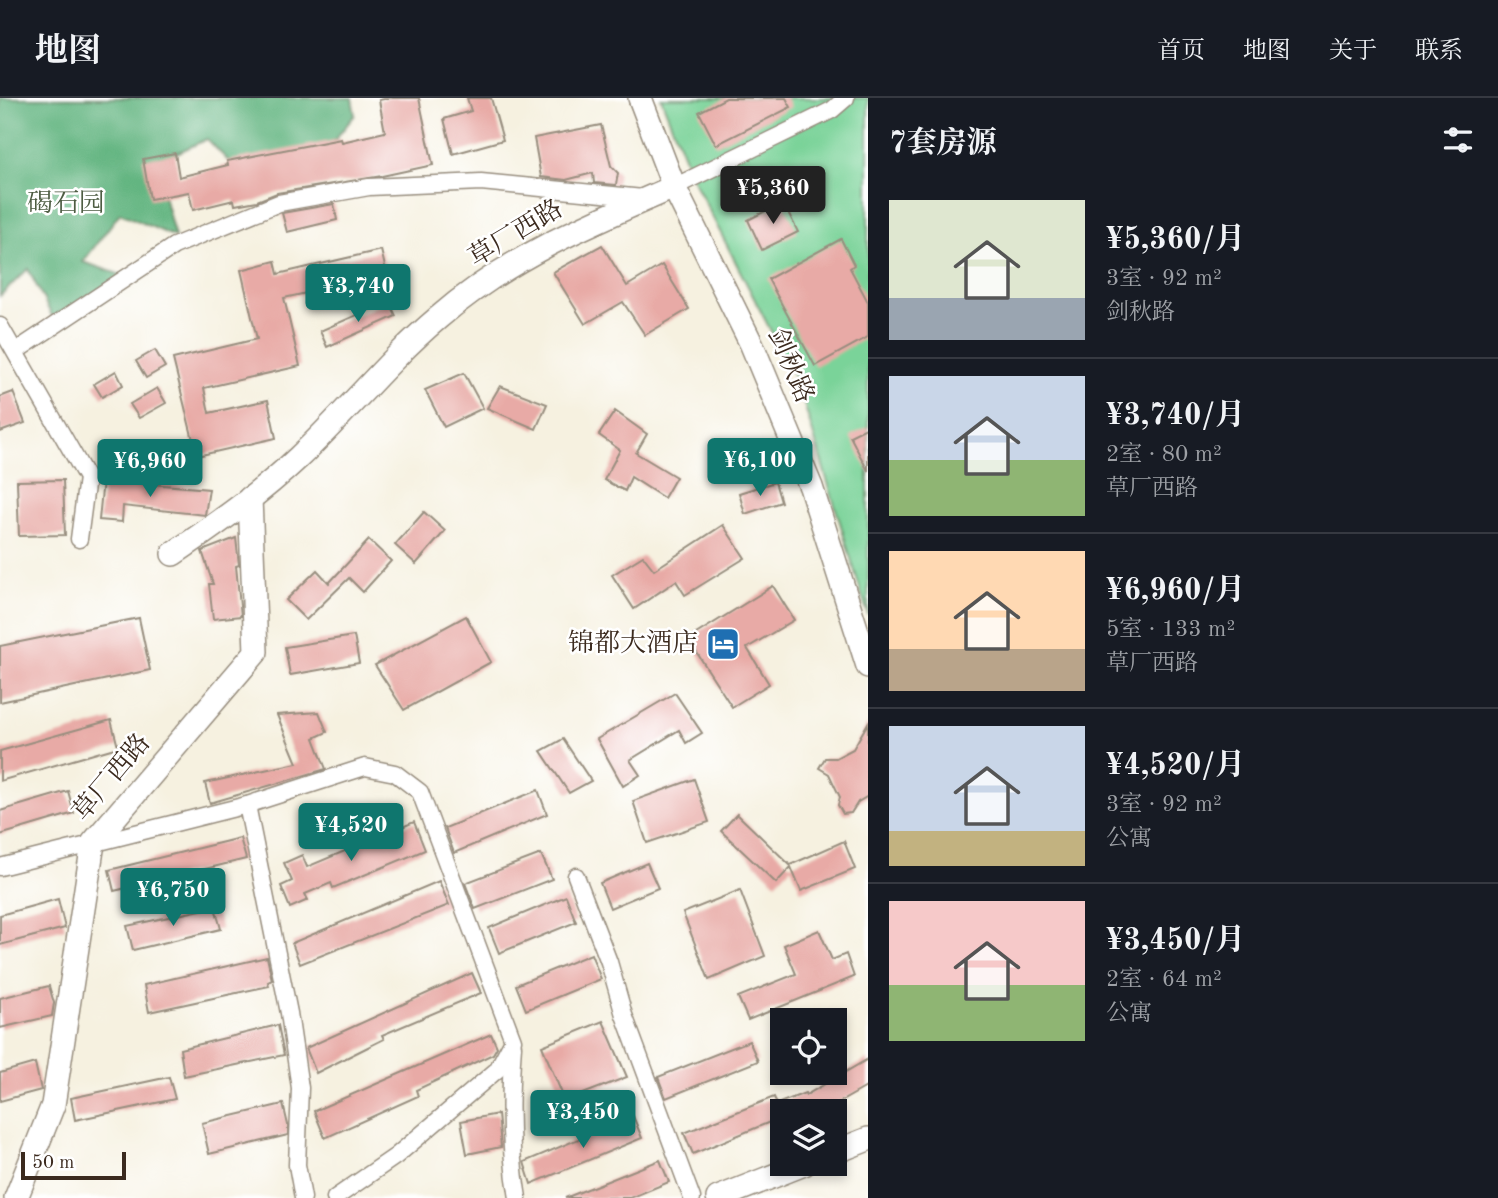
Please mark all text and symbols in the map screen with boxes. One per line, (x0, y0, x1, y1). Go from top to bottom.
text: 地图 (35, 36, 101, 69)
text: 首页 (1157, 40, 1205, 64)
text: 地图 (1243, 40, 1291, 64)
text: 关于 (1329, 40, 1377, 64)
text: 联系 (1415, 40, 1463, 64)
icon: filters (1439, 121, 1477, 159)
text: 7套房源 (889, 129, 996, 159)
pin: ¥5,360 (716, 166, 830, 226)
text: ¥5,360 (736, 177, 810, 200)
park label: 碣石园 (27, 189, 105, 217)
street label: 草厂西路 (464, 194, 567, 272)
text: ¥5,360/月 (1106, 225, 1245, 255)
icon: home (945, 228, 1029, 312)
pin: ¥3,740 (301, 264, 415, 324)
text: 3室 · 92 m² (1106, 267, 1222, 290)
text: ¥3,740 (321, 275, 395, 298)
text: 剑秋路 (1106, 301, 1175, 324)
street label: 剑秋路 (763, 324, 819, 407)
text: ¥3,740/月 (1106, 401, 1245, 431)
icon: home (945, 404, 1029, 488)
pin: ¥6,100 (703, 438, 817, 498)
pin: ¥6,960 (93, 440, 207, 499)
text: 2室 · 80 m² (1106, 443, 1222, 466)
text: ¥6,100 (723, 449, 797, 472)
text: ¥6,960 (113, 450, 187, 473)
text: 草厂西路 (1106, 477, 1198, 500)
text: ¥6,960/月 (1106, 576, 1245, 606)
icon: home (945, 579, 1029, 663)
text: 5室 · 133 m² (1106, 618, 1235, 641)
hotel icon: 锦都大酒店 (704, 625, 742, 663)
place label: 锦都大酒店 (568, 629, 698, 657)
text: 草厂西路 (1106, 652, 1198, 675)
street label: 草厂西路 (67, 729, 155, 826)
text: ¥4,520/月 (1106, 751, 1245, 781)
icon: home (945, 754, 1029, 838)
text: 3室 · 92 m² (1106, 793, 1222, 816)
pin: ¥4,520 (294, 804, 408, 863)
text: ¥4,520 (314, 814, 388, 837)
text: 公寓 (1106, 827, 1152, 850)
pin: ¥6,750 (116, 868, 230, 928)
text: ¥6,750 (136, 879, 210, 902)
text: ¥3,450/月 (1106, 926, 1245, 956)
icon: home (945, 929, 1029, 1013)
text: 2室 · 64 m² (1106, 968, 1222, 991)
text: 公寓 (1106, 1002, 1152, 1025)
map controls (770, 1008, 847, 1176)
button: locate (770, 1008, 847, 1085)
pin: ¥3,450 (526, 1090, 640, 1150)
button: layers (770, 1099, 847, 1176)
text: ¥3,450 (546, 1101, 620, 1124)
scale bar (21, 1149, 126, 1181)
text: 50 m (32, 1154, 74, 1173)

